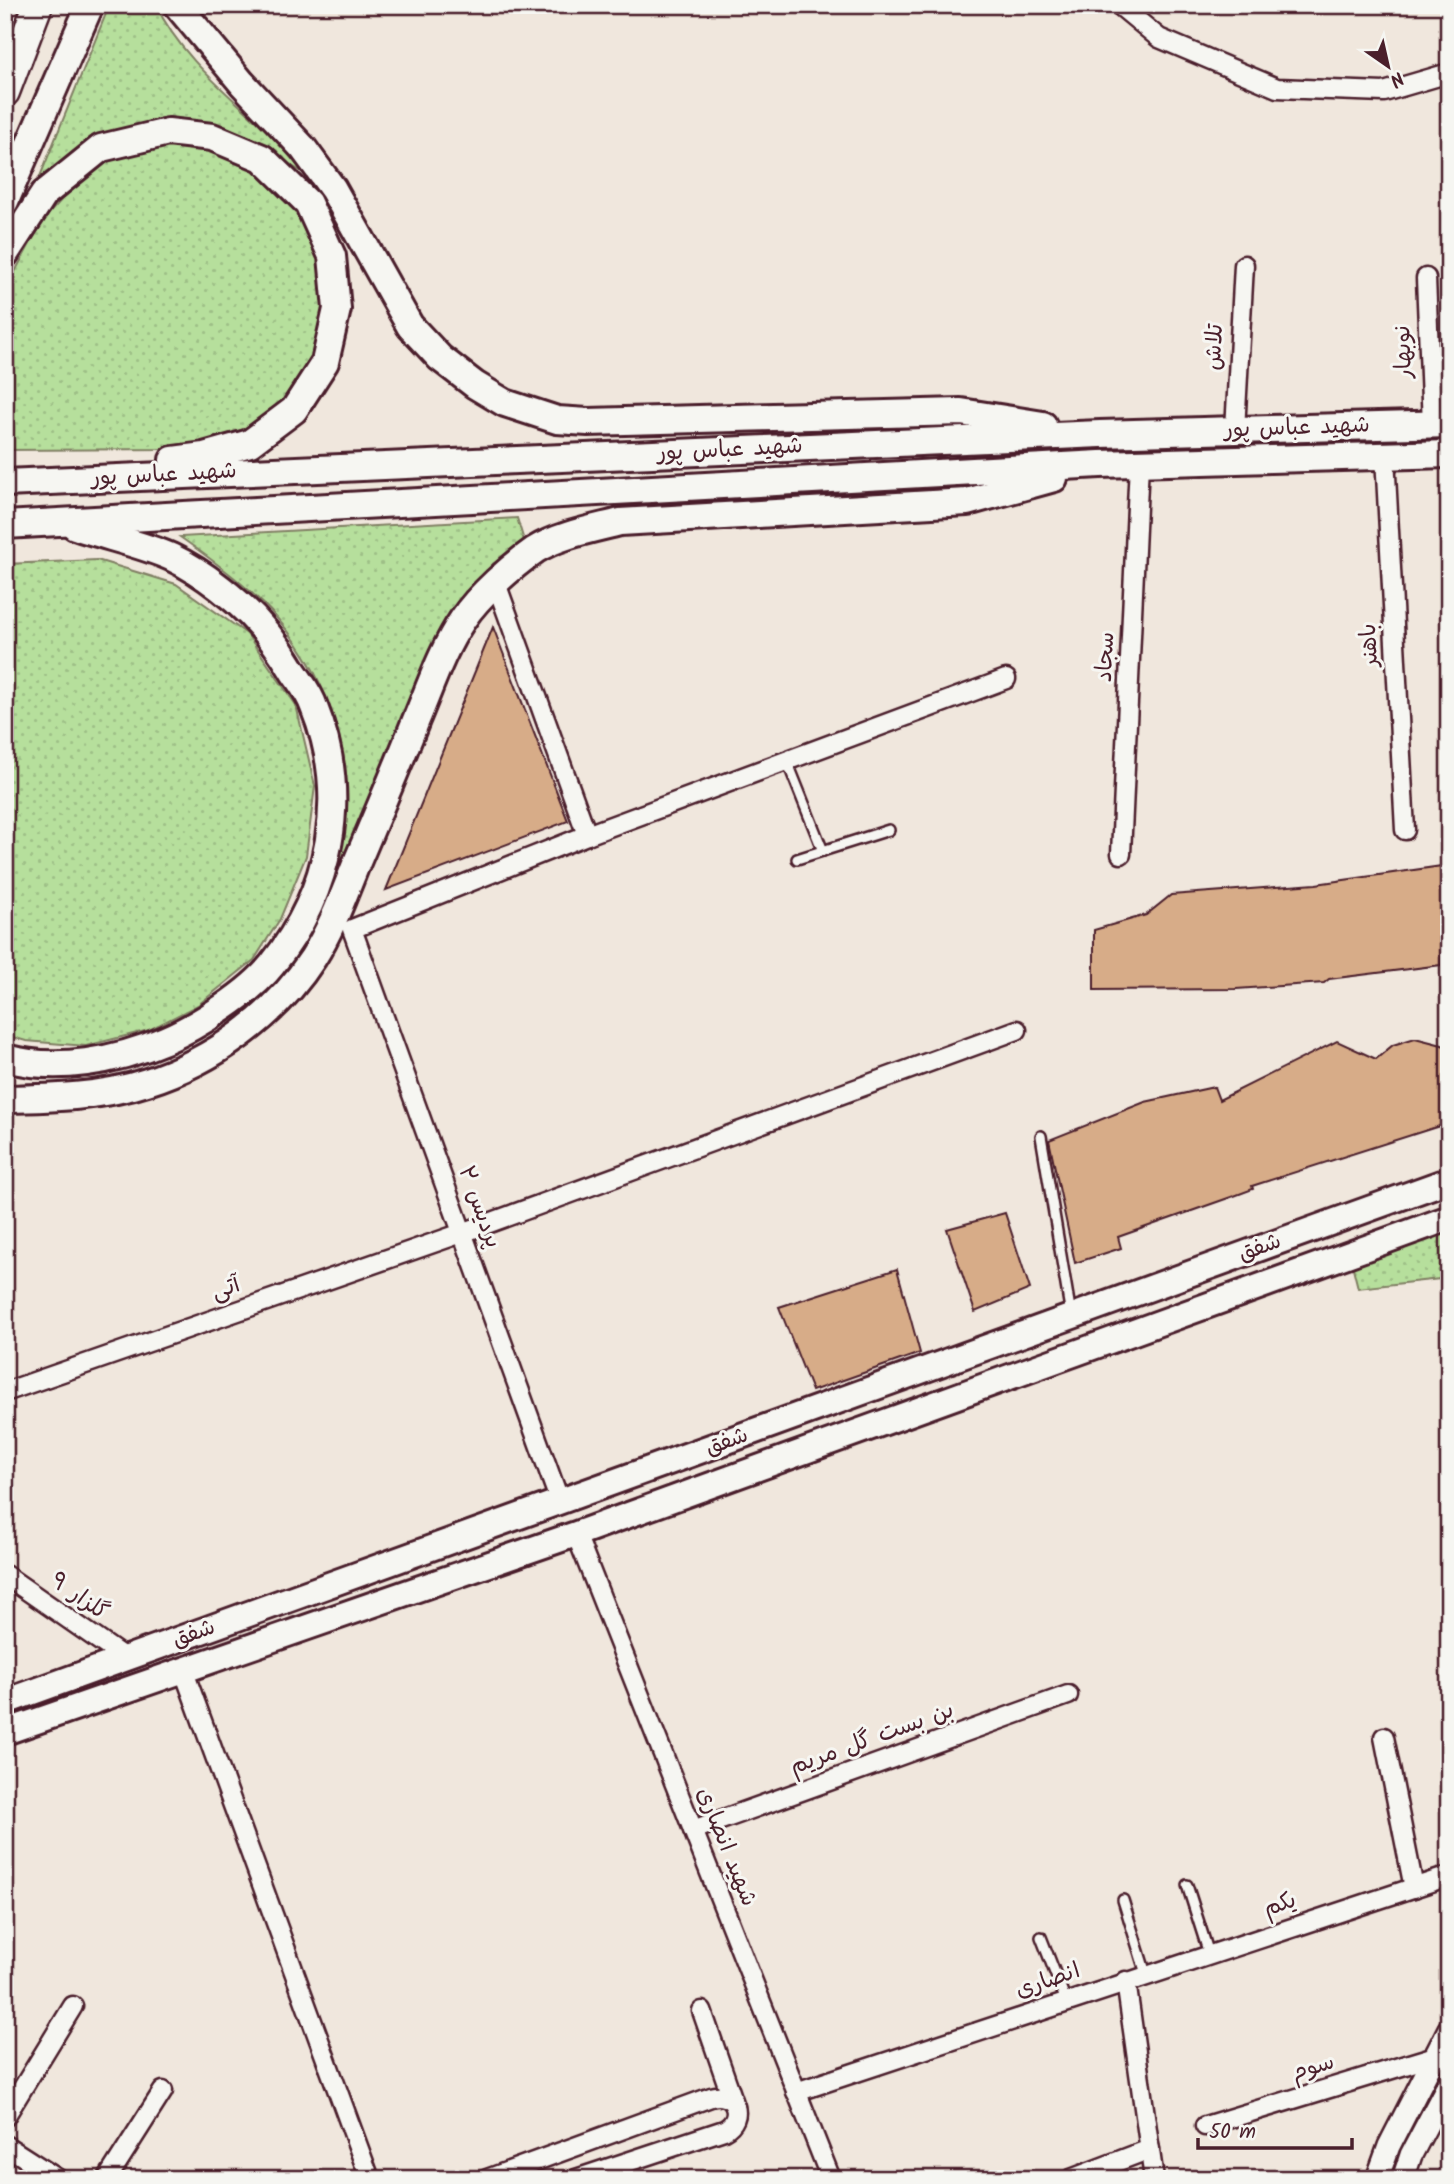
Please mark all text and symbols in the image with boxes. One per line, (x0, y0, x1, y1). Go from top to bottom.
north arrow (1352, 32, 1422, 102)
text: N (1383, 63, 1410, 94)
street label: تلاش (1196, 322, 1234, 371)
street label: نوبهار (1385, 325, 1423, 380)
street label: شهید عباس پور (1222, 407, 1370, 449)
street label: شهید عباس پور (654, 428, 804, 472)
street label: شهید عباس پور (88, 453, 238, 497)
street label: باهنر (1351, 622, 1389, 670)
street label: سجاد (1087, 631, 1125, 683)
street label: پردیس ۲ (447, 1161, 511, 1253)
street label: شفق (1233, 1224, 1287, 1272)
street label: آتی (207, 1267, 247, 1311)
street label: شفق (700, 1418, 754, 1466)
street label: گلزار ۹ (42, 1564, 116, 1630)
street label: شفق (167, 1610, 221, 1658)
street label: بن بست گل مریم (785, 1693, 959, 1785)
street label: شهید انصاری (686, 1782, 766, 1912)
street label: یکم (1259, 1883, 1301, 1927)
street label: انصاری (1011, 1953, 1085, 2009)
street label: سوم (1287, 2044, 1339, 2092)
scale bar (1198, 2107, 1352, 2151)
text: 50 m (1209, 2116, 1256, 2149)

